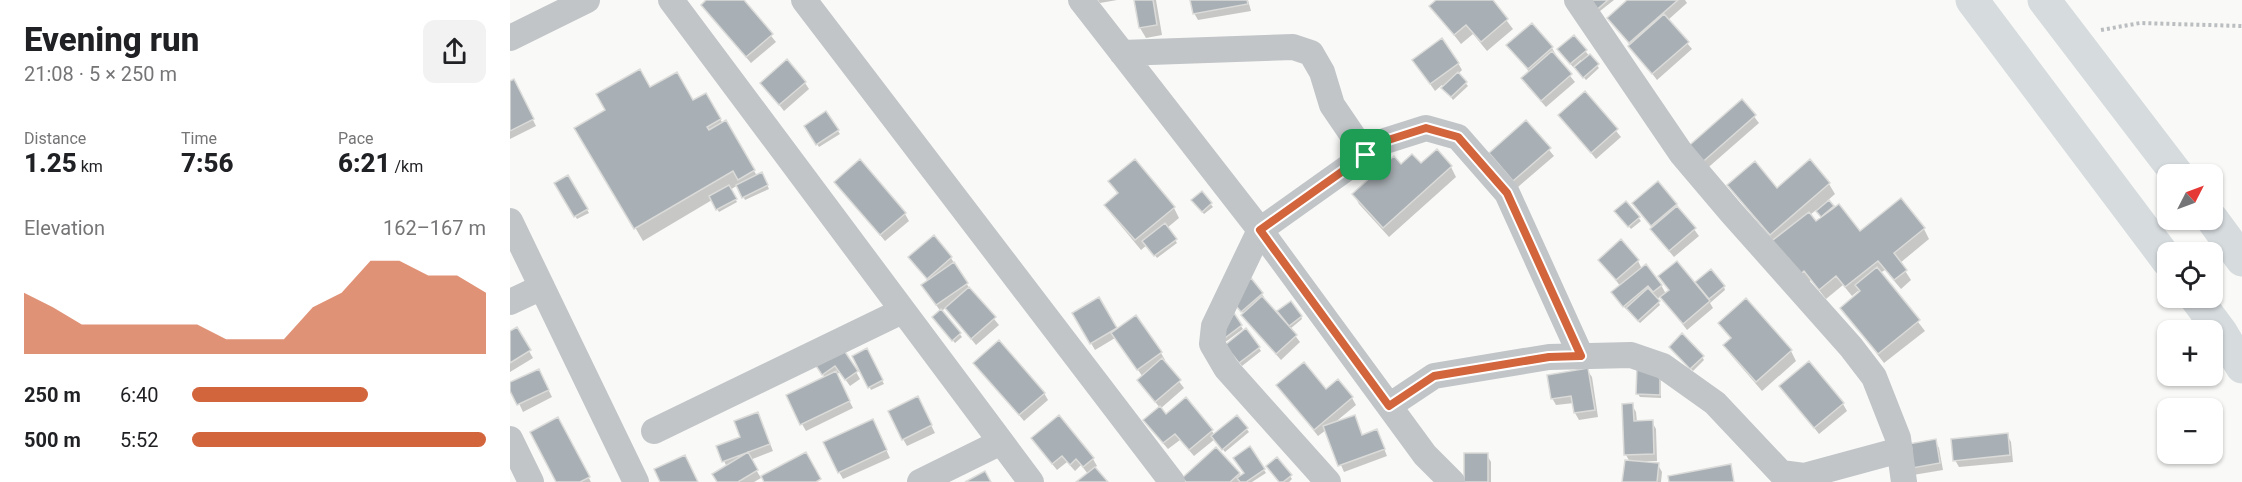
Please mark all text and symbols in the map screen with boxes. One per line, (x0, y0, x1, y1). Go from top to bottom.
text: Evening run (24, 20, 199, 59)
button: share (423, 20, 486, 83)
text: 21:08 · 5 × 250 m (24, 62, 177, 86)
text: Distance (24, 129, 86, 148)
text: Time (181, 129, 217, 148)
text: Pace (338, 129, 374, 148)
pin (1340, 129, 1391, 180)
icon: arrive (1349, 138, 1382, 171)
text: 1.25 (24, 148, 77, 178)
text: 7:56 (181, 148, 234, 178)
text: 6:21 (338, 148, 391, 178)
text: km (77, 157, 103, 176)
text: /km (391, 157, 423, 176)
north arrow (2157, 164, 2223, 230)
map controls (2157, 164, 2223, 464)
text: Elevation (24, 216, 105, 240)
text: 162–167 m (383, 216, 486, 240)
button: locate (2157, 242, 2223, 308)
button: + (2157, 320, 2223, 386)
text: 250 m (24, 383, 81, 407)
text: 6:40 (120, 383, 159, 407)
button: − (2157, 398, 2223, 464)
text: 500 m (24, 428, 81, 452)
text: 5:52 (120, 428, 159, 452)

